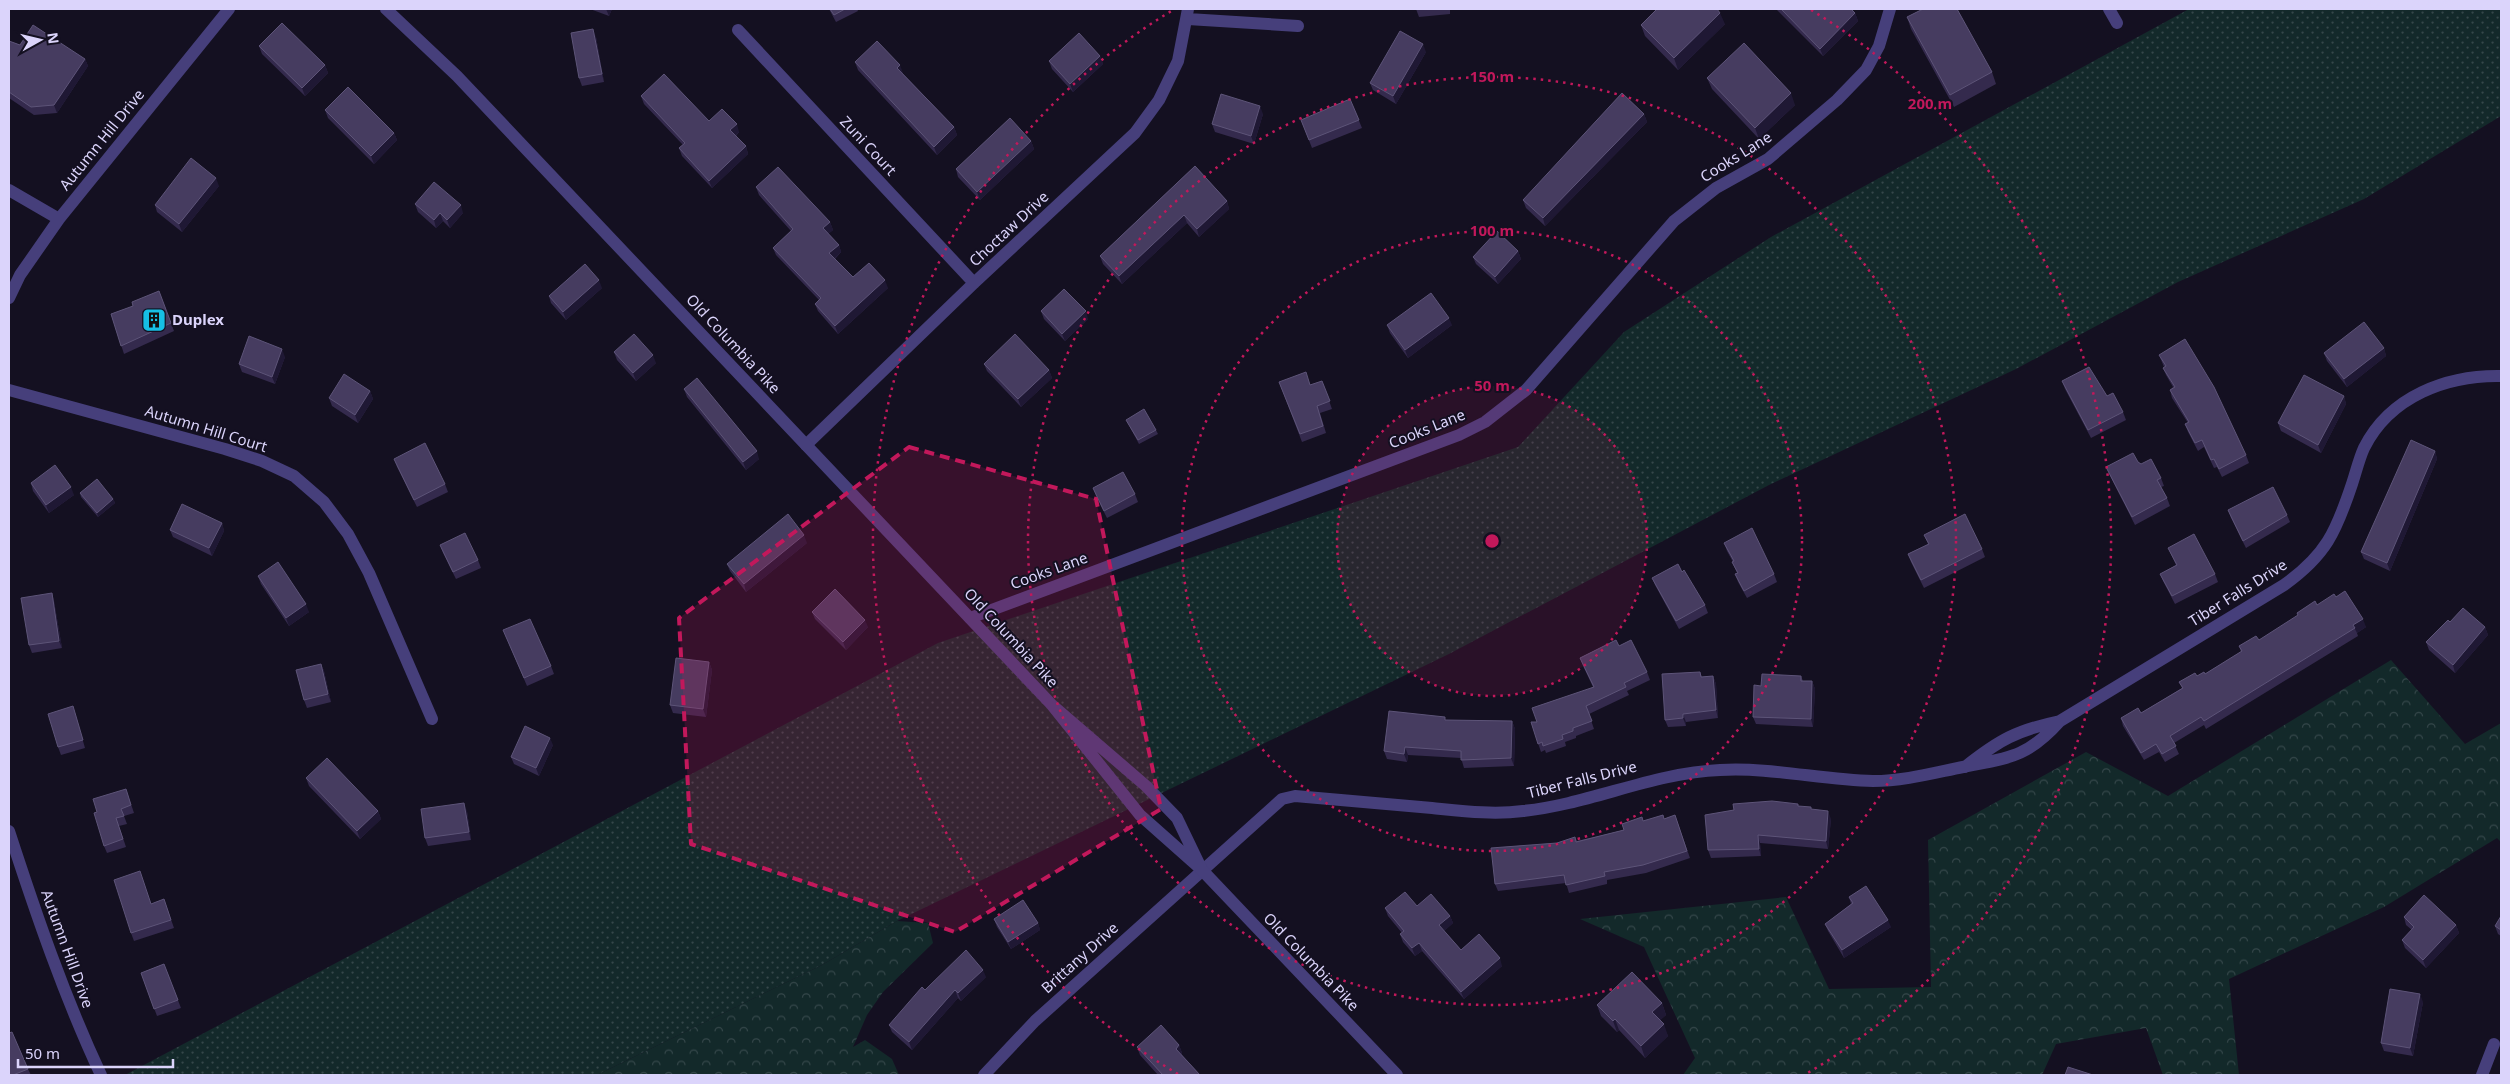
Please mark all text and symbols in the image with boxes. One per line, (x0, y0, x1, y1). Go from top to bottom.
north arrow (15, 15, 65, 65)
text: N (43, 31, 64, 45)
text: 150 m (1470, 66, 1514, 86)
street label: Autumn Hill Drive (54, 85, 148, 194)
text: 200 m (1908, 93, 1952, 113)
street label: Zuni Court (836, 111, 902, 180)
street label: Cooks Lane (1696, 126, 1775, 186)
street label: Choctaw Drive (964, 186, 1052, 270)
text: 100 m (1470, 220, 1514, 240)
street label: Old Columbia Pike (682, 289, 785, 397)
building icon: Duplex (141, 307, 167, 333)
place label: Duplex (172, 309, 224, 329)
text: 50 m (1474, 375, 1510, 395)
street label: Autumn Hill Court (143, 400, 270, 456)
street label: Cooks Lane (1385, 404, 1468, 452)
centre of rings (1483, 532, 1501, 550)
street label: Cooks Lane (1007, 547, 1090, 593)
street label: Tiber Falls Drive (2185, 554, 2290, 630)
street label: Old Columbia Pike (960, 583, 1063, 691)
street label: Tiber Falls Drive (1525, 756, 1639, 802)
street label: Autumn Hill Drive (37, 887, 99, 1011)
street label: Old Columbia Pike (1260, 908, 1364, 1015)
street label: Brittany Drive (1037, 917, 1122, 997)
scale bar (18, 1036, 172, 1068)
text: 50 m (25, 1043, 60, 1063)

